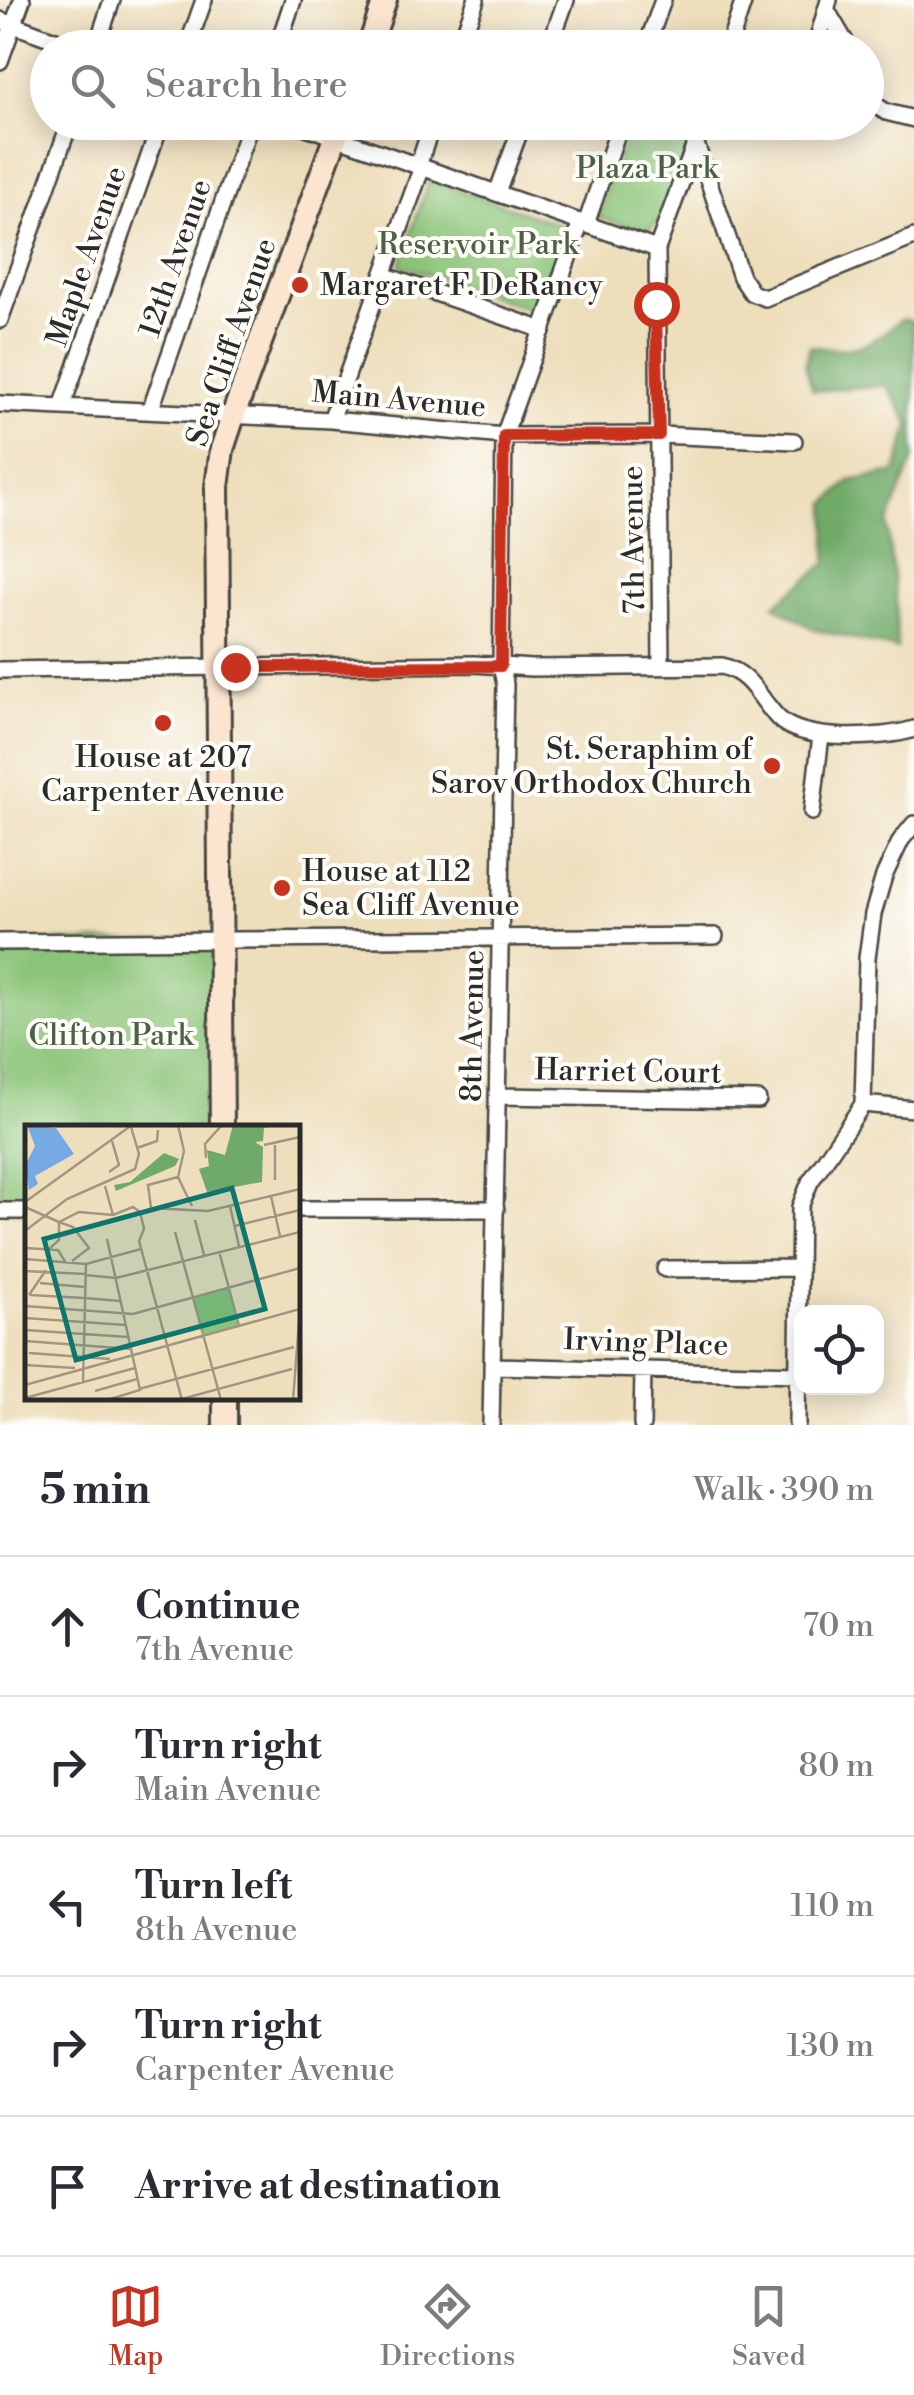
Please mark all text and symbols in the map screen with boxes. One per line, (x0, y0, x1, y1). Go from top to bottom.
search box (30, 30, 884, 140)
icon: search (65, 58, 120, 113)
text: Search here (145, 62, 348, 109)
park label: Plaza Park (576, 150, 720, 188)
street label: Maple Avenue (38, 161, 136, 351)
street label: 12th Avenue (131, 174, 221, 342)
park label: Reservoir Park (378, 226, 580, 264)
street label: Sea Cliff Avenue (179, 233, 285, 451)
place label: Margaret F. DeRancy (320, 267, 603, 305)
marker: Margaret F. DeRancy (289, 274, 311, 296)
route start (634, 282, 680, 328)
street label: Main Avenue (310, 373, 488, 427)
street label: 7th Avenue (614, 465, 654, 615)
route end (213, 645, 259, 691)
marker: House at 207 Carpenter Avenue (152, 712, 174, 734)
place label: St. Seraphim of Sarov Orthodox Church (431, 731, 753, 803)
place label: House at 207 Carpenter Avenue (41, 739, 285, 811)
marker: St. Seraphim of Sarov Orthodox Church (761, 755, 783, 777)
place label: House at 112 Sea Cliff Avenue (302, 853, 520, 925)
marker: House at 112 Sea Cliff Avenue (271, 877, 293, 899)
street label: 8th Avenue (453, 950, 493, 1102)
park label: Clifton Park (29, 1017, 195, 1055)
street label: Harriet Court (534, 1051, 722, 1093)
inset map (25, 1125, 300, 1400)
map controls (794, 1305, 884, 1395)
button: locate (794, 1305, 884, 1395)
street label: Irving Place (563, 1321, 729, 1365)
text: 5 min (40, 1464, 150, 1517)
text: Walk · 390 m (693, 1470, 874, 1510)
text: Continue (135, 1583, 300, 1630)
icon: ahead (40, 1599, 95, 1654)
text: 70 m (803, 1606, 874, 1646)
text: 7th Avenue (135, 1630, 294, 1670)
text: Turn right (135, 1723, 321, 1770)
icon: right (40, 1739, 95, 1794)
text: 80 m (799, 1746, 874, 1786)
text: Main Avenue (135, 1770, 321, 1810)
text: Turn left (135, 1863, 292, 1910)
icon: left (40, 1879, 95, 1934)
text: 110 m (791, 1886, 874, 1926)
text: 8th Avenue (135, 1910, 297, 1950)
text: Turn right (135, 2003, 321, 2050)
icon: right (40, 2019, 95, 2074)
text: 130 m (787, 2026, 874, 2066)
text: Carpenter Avenue (135, 2050, 395, 2090)
icon: arrive (40, 2159, 95, 2214)
text: Arrive at destination (135, 2163, 501, 2210)
tab: Map (108, 2279, 163, 2374)
tab: Directions (380, 2279, 515, 2374)
tab: Saved (732, 2279, 806, 2374)

